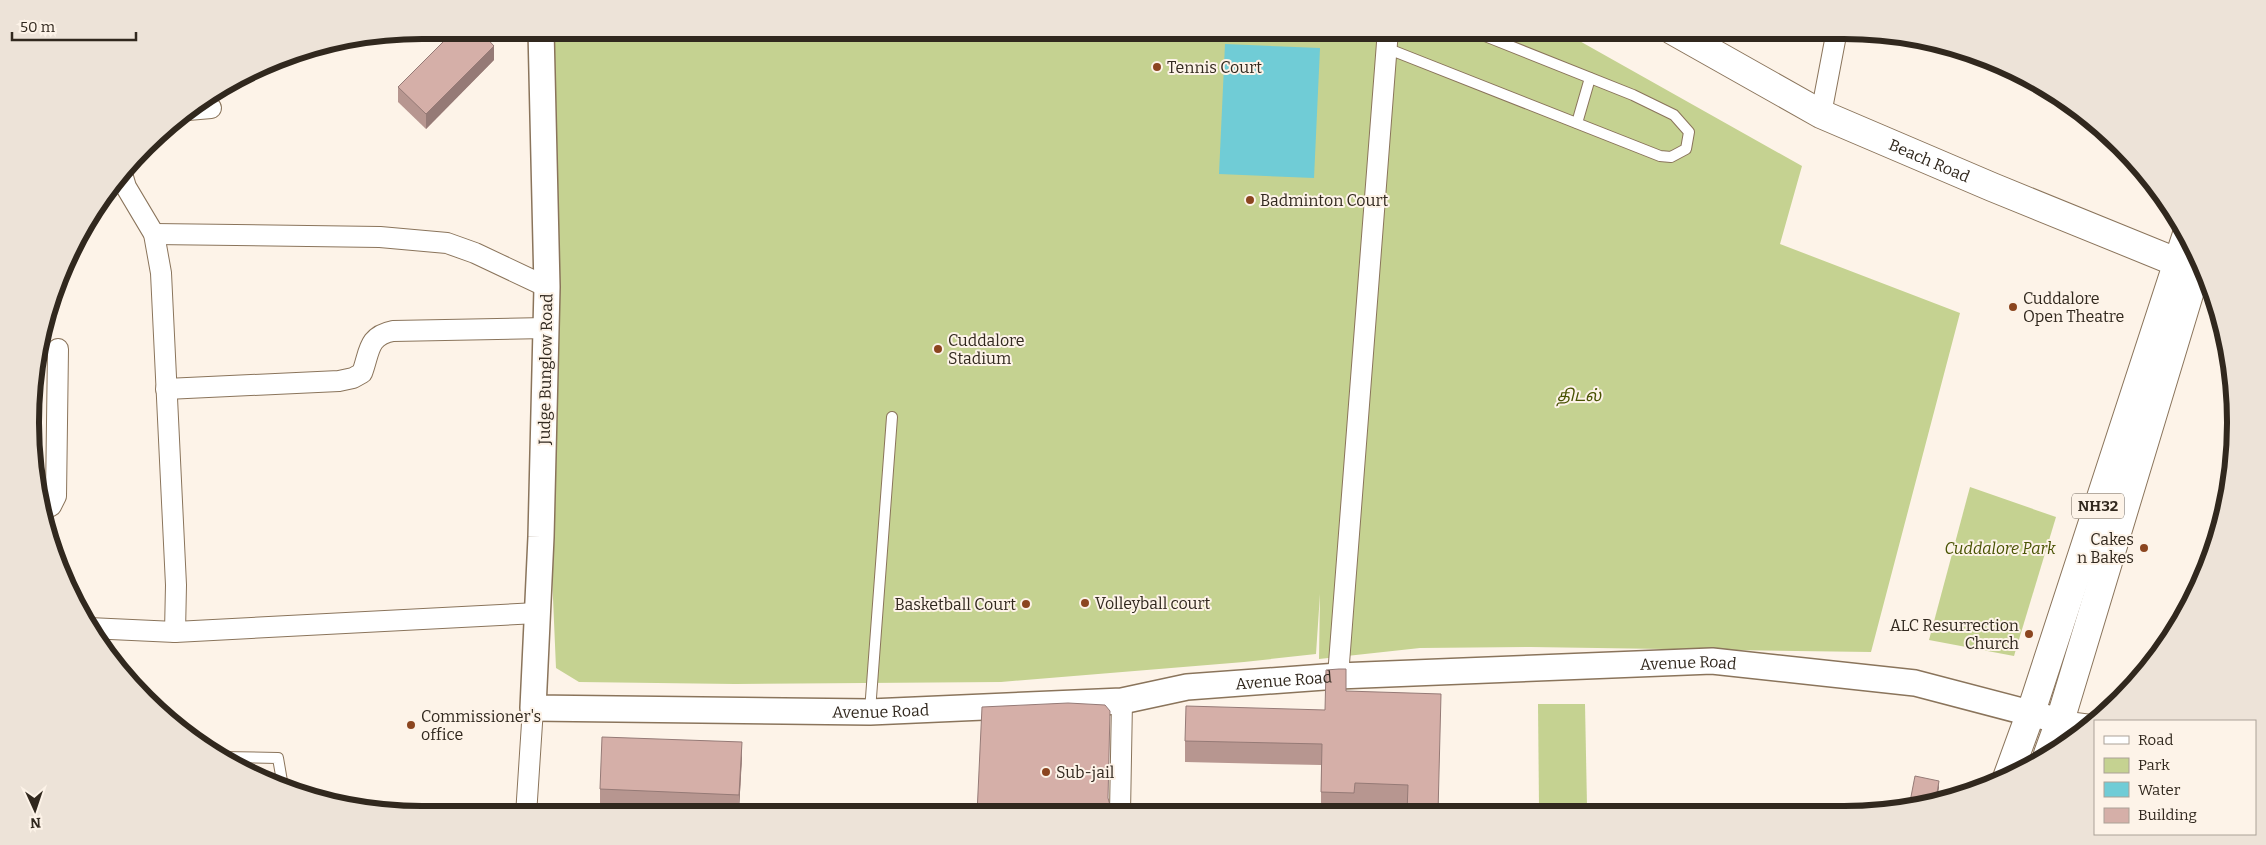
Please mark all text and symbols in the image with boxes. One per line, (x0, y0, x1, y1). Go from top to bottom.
scale bar (12, 10, 136, 42)
text: 50 m (20, 18, 56, 36)
place label: Tennis Court (1167, 58, 1262, 77)
marker: Tennis Court (1151, 61, 1163, 73)
street label: Beach Road (1886, 135, 1973, 187)
place label: Badminton Court (1260, 191, 1389, 210)
marker: Badminton Court (1244, 194, 1256, 206)
place label: Cuddalore Open Theatre (2023, 289, 2124, 326)
street label: Judge Bunglow Road (535, 293, 556, 446)
marker: Cuddalore Open Theatre (2007, 301, 2019, 313)
place label: Cuddalore Stadium (948, 331, 1025, 368)
marker: Cuddalore Stadium (932, 343, 944, 355)
park label: திடல் (1556, 386, 1602, 407)
road number: NH32 (2072, 494, 2124, 518)
place label: Cakes n Bakes (2077, 530, 2134, 567)
park label: Cuddalore Park (1944, 539, 2056, 558)
marker: Cakes n Bakes (2138, 542, 2150, 554)
place label: Volleyball court (1095, 594, 1211, 613)
place label: Basketball Court (894, 595, 1016, 614)
marker: Volleyball court (1079, 597, 1091, 609)
marker: Basketball Court (1020, 598, 1032, 610)
place label: ALC Resurrection Church (1890, 616, 2019, 653)
marker: ALC Resurrection Church (2023, 628, 2035, 640)
street label: Avenue Road (1639, 652, 1738, 674)
street label: Avenue Road (1235, 667, 1333, 693)
street label: Avenue Road (832, 700, 930, 722)
place label: Commissioner's office (421, 707, 541, 744)
marker: Commissioner's office (405, 719, 417, 731)
legend (2094, 720, 2256, 835)
text: Road (2138, 731, 2173, 749)
text: Park (2138, 756, 2170, 774)
place label: Sub-jail (1056, 763, 1115, 782)
marker: Sub-jail (1040, 766, 1052, 778)
text: Water (2138, 781, 2181, 799)
north arrow (10, 785, 60, 835)
text: Building (2138, 806, 2197, 824)
text: N (30, 814, 41, 831)

